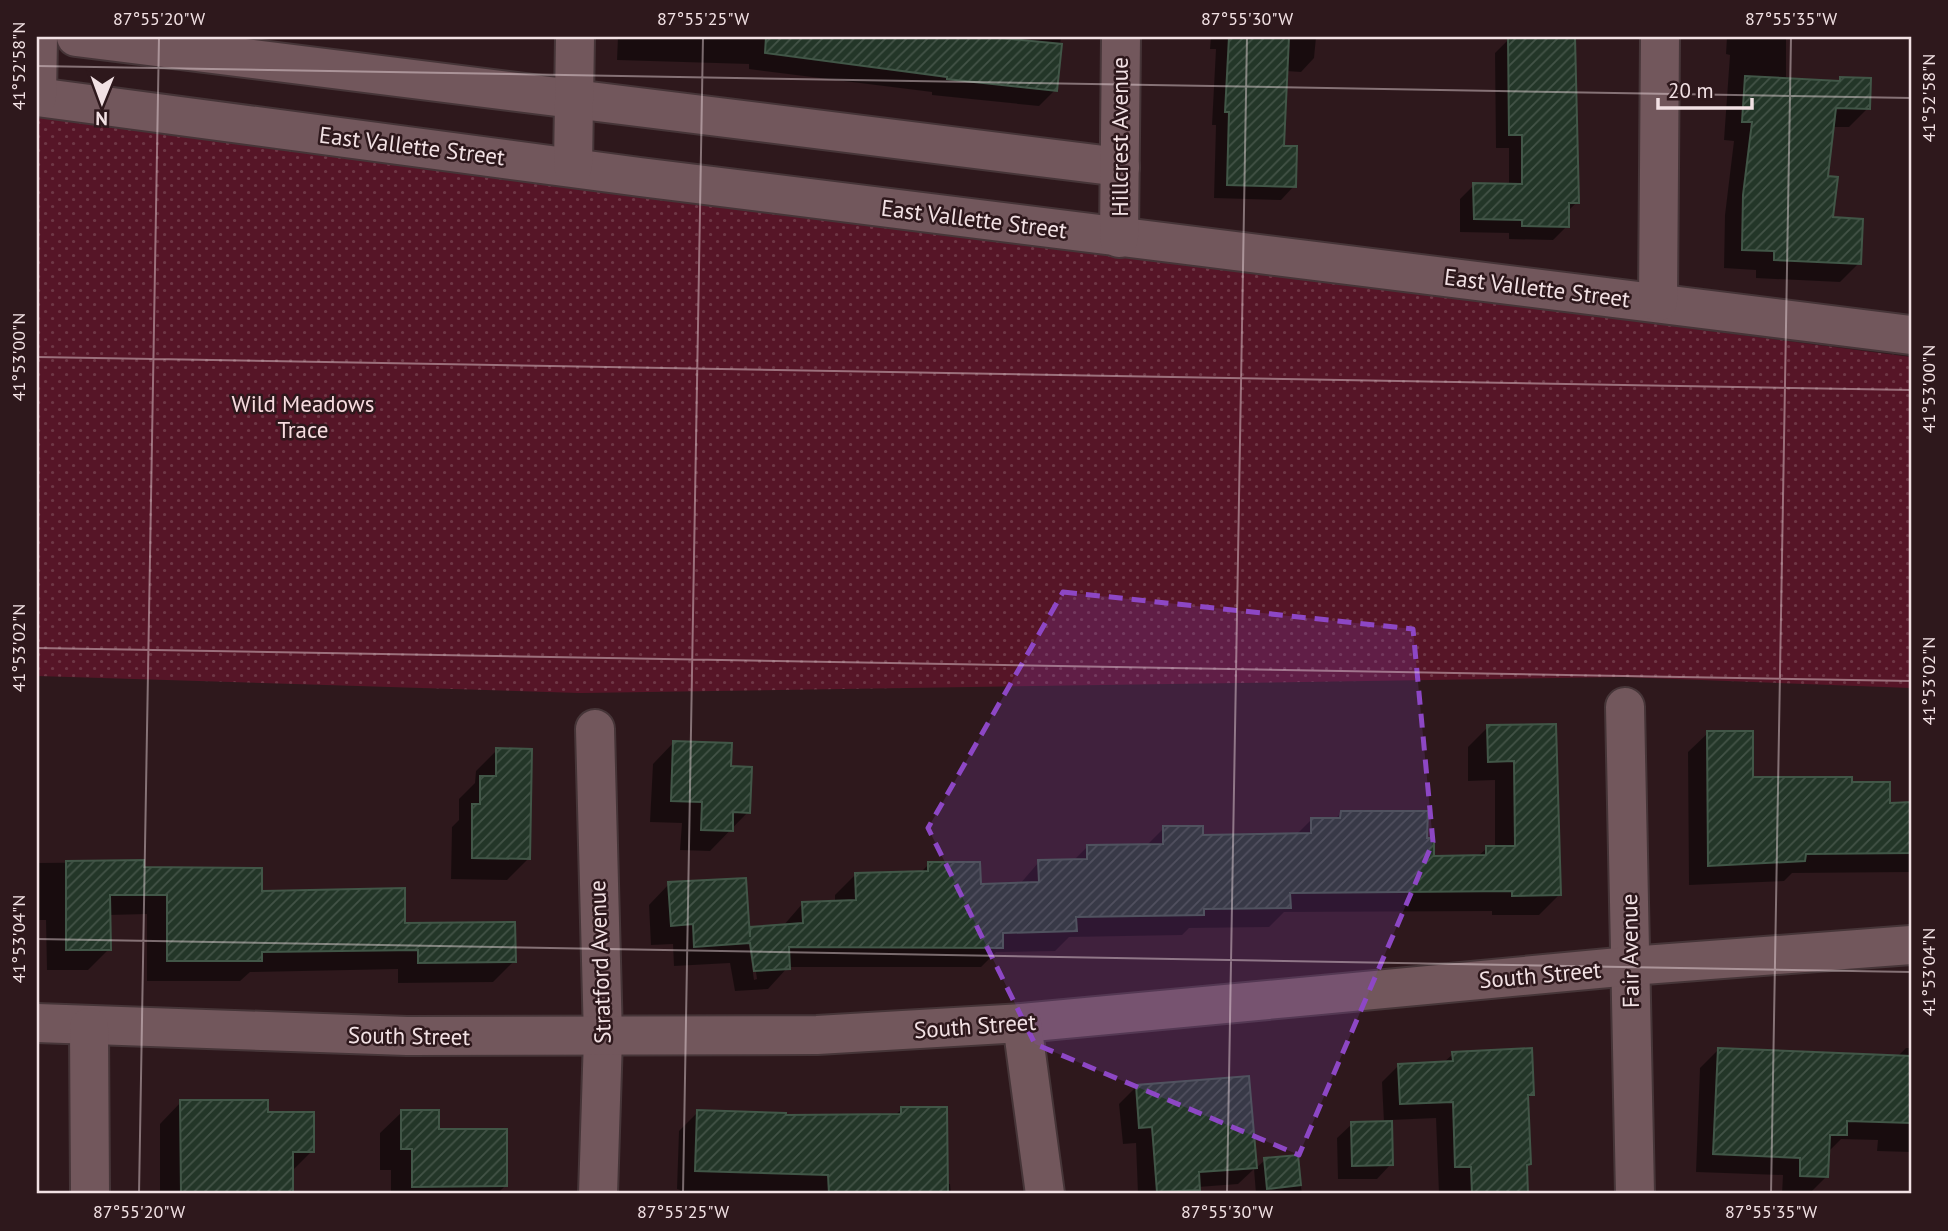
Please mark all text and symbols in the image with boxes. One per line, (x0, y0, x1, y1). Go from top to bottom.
text: 87°55'20"W (113, 7, 205, 30)
text: 87°55'25"W (657, 7, 749, 30)
text: 87°55'30"W (1201, 7, 1293, 30)
text: 87°55'35"W (1745, 7, 1837, 30)
text: 41°52'58"N (7, 22, 30, 110)
text: 41°52'58"N (1917, 54, 1940, 142)
street label: Hillcrest Avenue (1105, 57, 1134, 217)
north arrow (66, 66, 136, 136)
scale bar (1658, 66, 1752, 110)
text: 20 m (1668, 77, 1714, 104)
text: N (95, 107, 108, 131)
street label: East Vallette Street (317, 120, 507, 171)
street label: East Vallette Street (879, 193, 1069, 244)
street label: East Vallette Street (1442, 262, 1632, 313)
text: 41°53'00"N (7, 313, 30, 401)
text: 41°53'00"N (1917, 345, 1940, 433)
park label: Wild Meadows Trace (232, 389, 374, 444)
text: 41°53'02"N (7, 604, 30, 692)
text: 41°53'02"N (1917, 637, 1940, 725)
street label: Stratford Avenue (582, 880, 617, 1044)
street label: Fair Avenue (1614, 893, 1645, 1009)
text: 41°53'04"N (7, 895, 30, 983)
text: 41°53'04"N (1917, 928, 1940, 1016)
street label: South Street (1478, 955, 1602, 994)
street label: South Street (913, 1007, 1037, 1044)
street label: South Street (348, 1020, 471, 1051)
text: 87°55'20"W (93, 1200, 185, 1223)
text: 87°55'25"W (637, 1200, 729, 1223)
text: 87°55'30"W (1181, 1200, 1273, 1223)
text: 87°55'35"W (1725, 1200, 1817, 1223)

